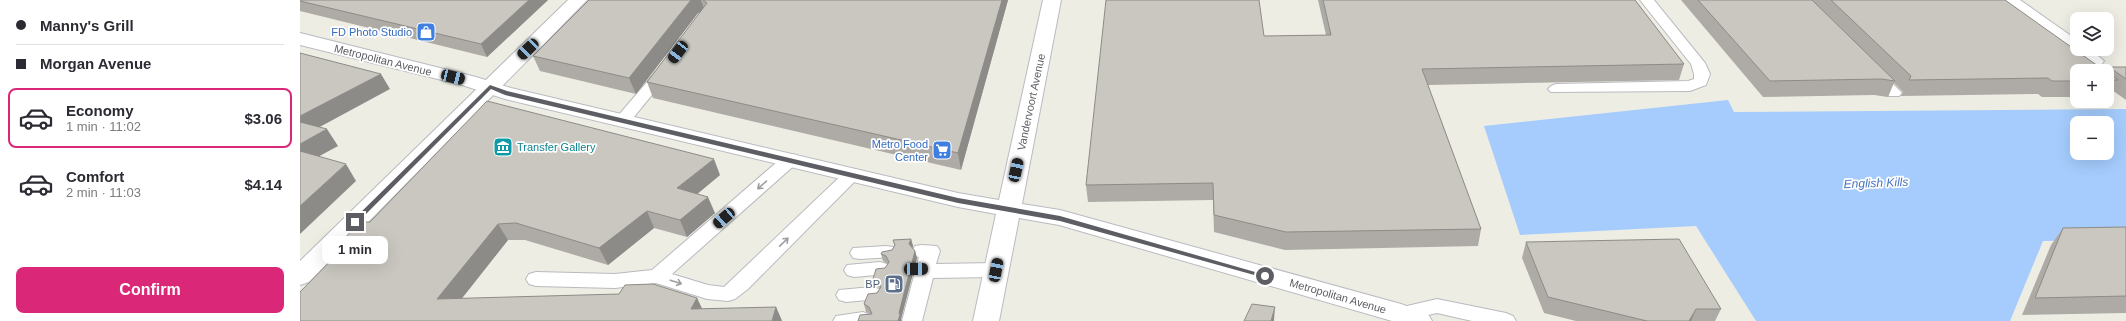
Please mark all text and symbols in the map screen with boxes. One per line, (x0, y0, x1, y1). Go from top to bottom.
map controls (2070, 12, 2114, 160)
button: layers (2070, 12, 2114, 56)
text: Manny's Grill (40, 17, 134, 34)
shop icon: FD Photo Studio (415, 21, 437, 43)
place label: FD Photo Studio (331, 26, 412, 38)
car (515, 36, 541, 62)
car (666, 39, 690, 65)
street label: Metropolitan Avenue (333, 42, 433, 78)
street label: Vandervoort Avenue (1015, 52, 1047, 152)
text: Morgan Avenue (40, 55, 151, 72)
button: + (2070, 64, 2114, 108)
car (440, 68, 466, 86)
icon: car (18, 100, 54, 136)
text: Economy (66, 102, 134, 119)
text: $3.06 (244, 110, 282, 127)
button: − (2070, 116, 2114, 160)
text: 1 min · 11:02 (66, 119, 141, 134)
museum icon: Transfer Gallery (492, 136, 514, 158)
place label: Metro Food Center (872, 138, 928, 163)
supermarket icon: Metro Food Center (931, 139, 953, 161)
place label: Transfer Gallery (517, 141, 596, 153)
car (1008, 157, 1024, 183)
icon: car (18, 166, 54, 202)
text: Comfort (66, 168, 124, 185)
water label: English Kills (1843, 175, 1909, 191)
text: $4.14 (244, 176, 282, 193)
one-way arrow (757, 180, 767, 189)
text: 2 min · 11:03 (66, 185, 141, 200)
car (711, 206, 737, 230)
route end (346, 213, 364, 231)
callout: 1 min (322, 236, 388, 264)
one-way arrow (779, 237, 789, 247)
text: 1 min (338, 242, 372, 257)
car (988, 257, 1004, 283)
car (904, 263, 928, 275)
button: Confirm (16, 267, 284, 313)
route start (1256, 267, 1274, 285)
fuel station icon: BP (883, 273, 905, 295)
street label: Metropolitan Avenue (1288, 276, 1388, 316)
place label: BP (865, 278, 880, 290)
one-way arrow (669, 279, 682, 286)

